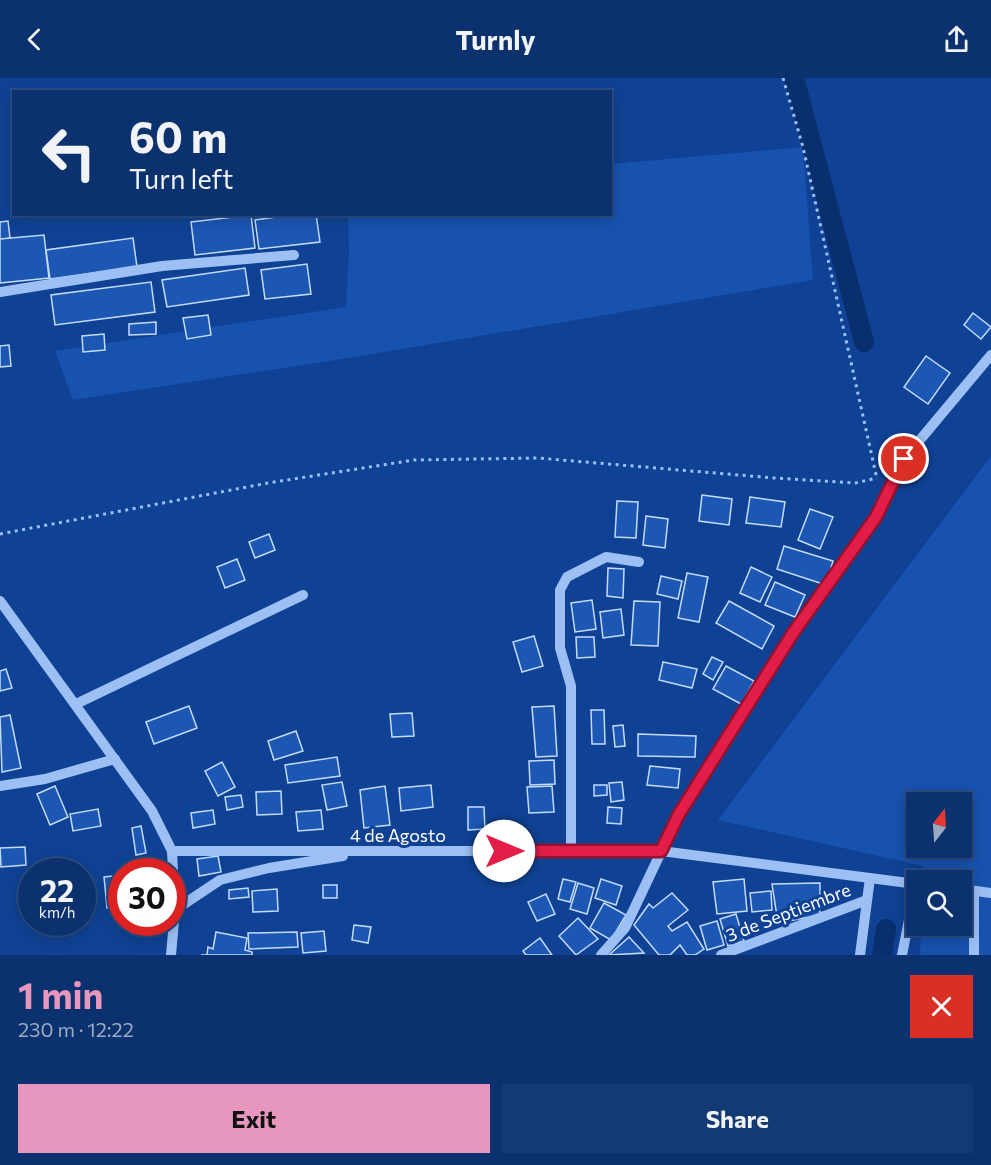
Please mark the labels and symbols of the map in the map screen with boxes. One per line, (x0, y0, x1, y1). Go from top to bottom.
pin (878, 433, 929, 484)
north arrow (906, 792, 972, 858)
position arrow (472, 819, 536, 883)
street label: 4 de Agosto (350, 824, 446, 846)
speed limit sign: 30 (108, 858, 186, 936)
street label: 3 de Septiembre (723, 878, 853, 946)

